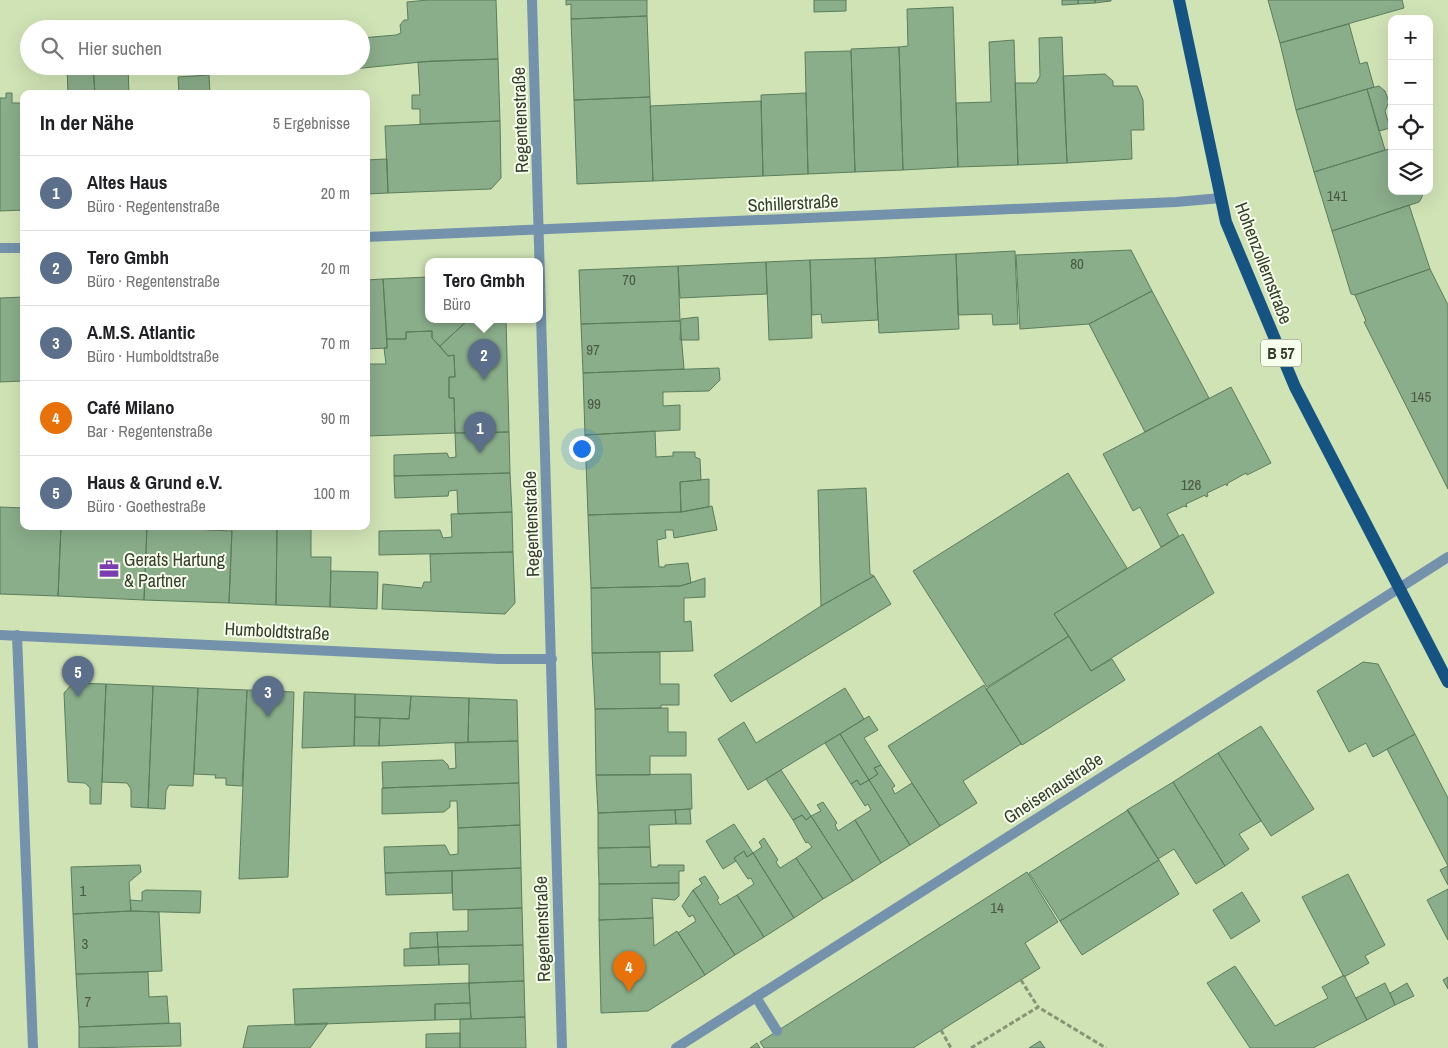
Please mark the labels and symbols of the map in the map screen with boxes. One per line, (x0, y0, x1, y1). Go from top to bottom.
street label: Regentenstraße (506, 67, 534, 173)
house number: 141 (1327, 185, 1347, 206)
street label: Schillerstraße (747, 188, 839, 218)
street label: Hohenzollernstraße (1229, 198, 1299, 328)
house number: 80 (1070, 253, 1084, 274)
house number: 70 (622, 269, 636, 290)
pin: 2 (468, 339, 500, 380)
house number: 97 (586, 339, 600, 360)
road number: B 57 (1261, 339, 1301, 366)
house number: 145 (1411, 386, 1431, 407)
house number: 99 (587, 393, 601, 414)
pin: 1 (464, 412, 496, 453)
your location (569, 436, 595, 462)
street label: Regentenstraße (517, 471, 545, 577)
house number: 126 (1181, 474, 1201, 495)
place label: Gerats Hartung & Partner (124, 547, 226, 593)
office icon: Gerats Hartung & Partner (98, 558, 120, 580)
street label: Humboldtstraße (224, 616, 330, 646)
pin: 5 (62, 656, 94, 697)
pin: 3 (252, 676, 284, 717)
street label: Gneisenaustraße (998, 746, 1108, 830)
street label: Regentenstraße (528, 876, 556, 982)
house number: 1 (80, 880, 87, 901)
house number: 14 (990, 897, 1004, 918)
house number: 3 (82, 933, 89, 954)
pin: 4 (613, 951, 645, 992)
house number: 7 (85, 991, 92, 1012)

